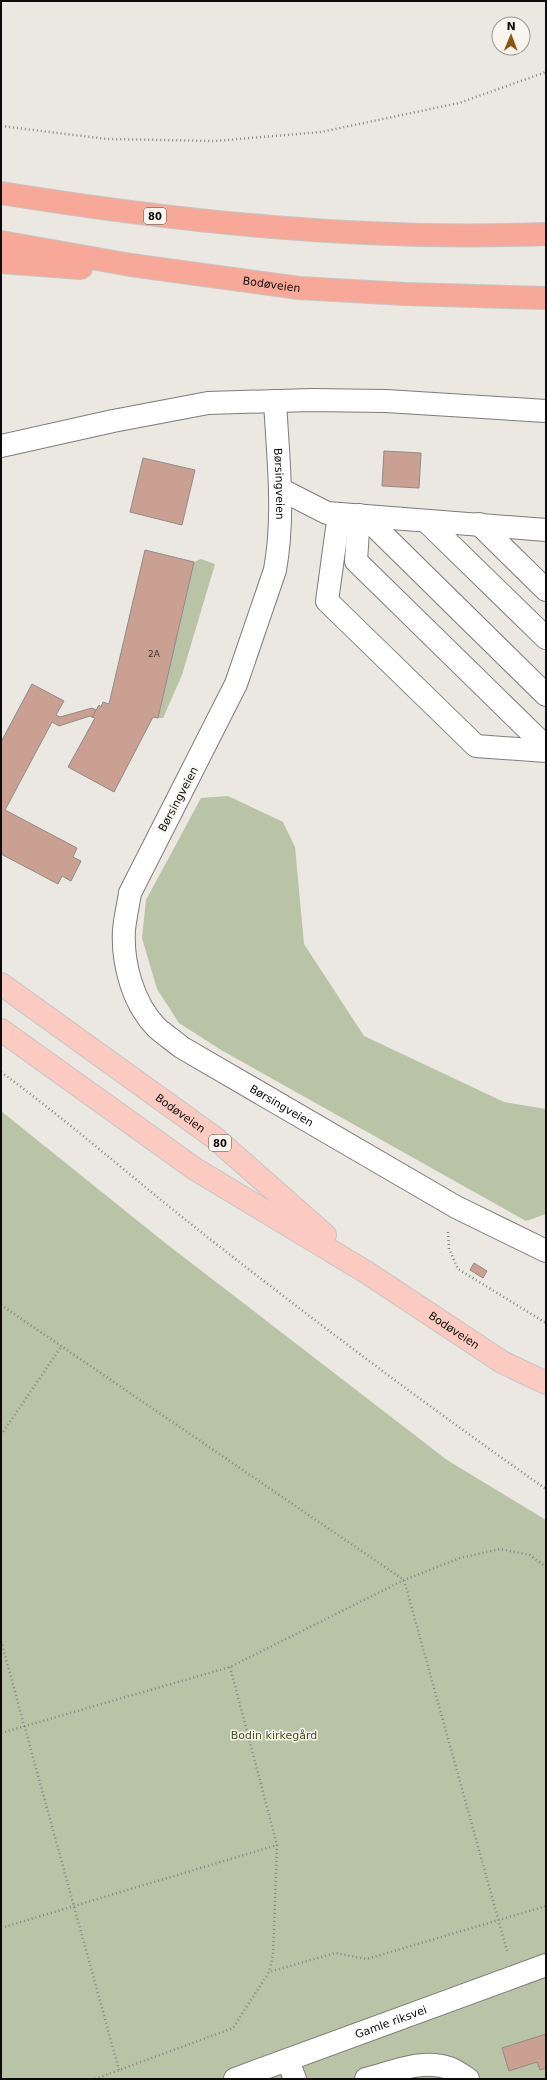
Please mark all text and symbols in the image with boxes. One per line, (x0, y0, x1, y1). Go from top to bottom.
north arrow (491, 16, 531, 56)
text: N (506, 20, 516, 33)
road number: 80 (144, 208, 166, 224)
street label: Bodøveien (242, 274, 301, 295)
street label: Børsingveien (271, 448, 286, 520)
house number: 2A (148, 649, 161, 659)
street label: Børsingveien (156, 765, 201, 834)
street label: Børsingveien (247, 1082, 316, 1130)
street label: Bodøveien (153, 1091, 207, 1136)
road number: 80 (209, 1135, 231, 1151)
street label: Bodøveien (426, 1309, 482, 1352)
park label: Bodin kirkegård (231, 1729, 317, 1742)
street label: Gamle riksvei (353, 2003, 429, 2041)

